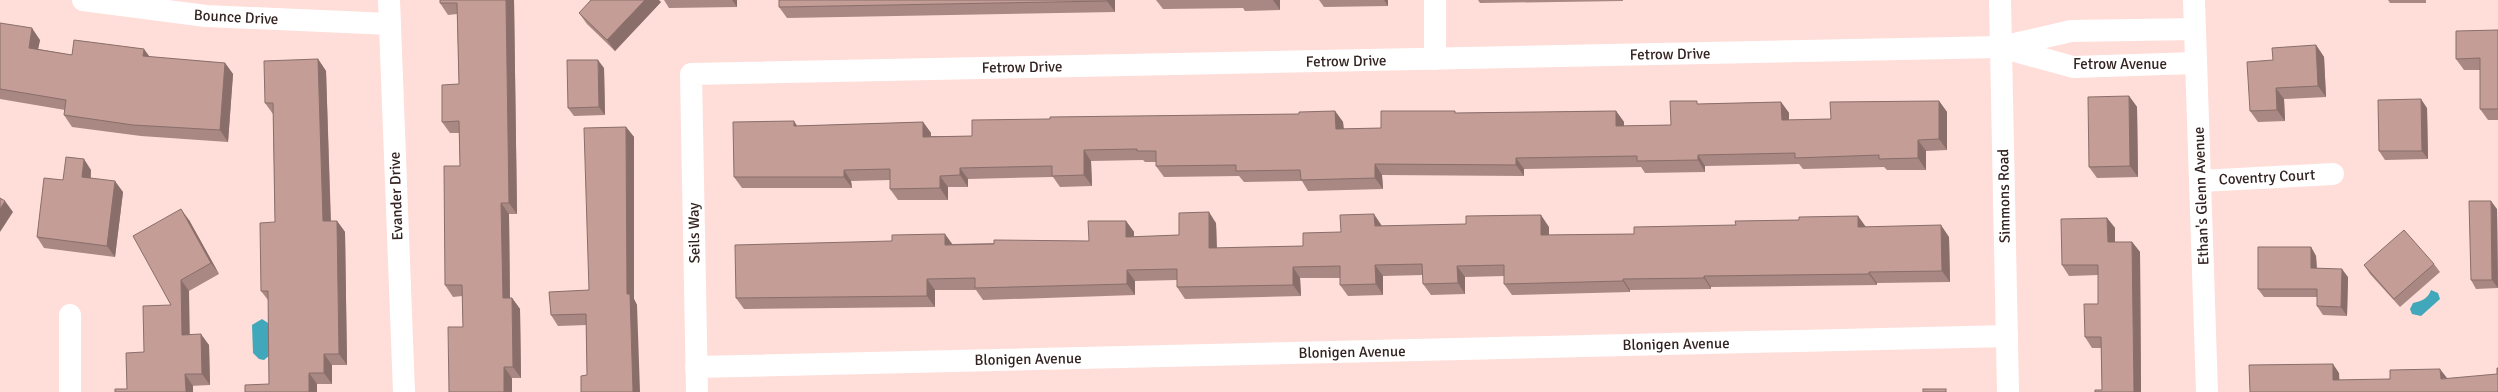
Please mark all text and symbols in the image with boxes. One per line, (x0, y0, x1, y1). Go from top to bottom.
street label: Bounce Drive (193, 6, 279, 28)
street label: Fetrow Drive (1629, 44, 1711, 64)
street label: Fetrow Drive (1305, 51, 1387, 71)
street label: Fetrow Avenue (2073, 55, 2167, 73)
street label: Fetrow Drive (981, 57, 1063, 77)
street label: Ethan's Glenn Avenue (2190, 126, 2212, 266)
street label: Simmons Road (1994, 149, 2014, 243)
street label: Evander Drive (385, 151, 407, 241)
street label: Coventry Court (2218, 165, 2316, 189)
street label: Seils Way (684, 202, 704, 264)
street label: Blonigen Avenue (1622, 334, 1730, 354)
street label: Blonigen Avenue (1298, 342, 1406, 362)
street label: Blonigen Avenue (974, 349, 1082, 369)

